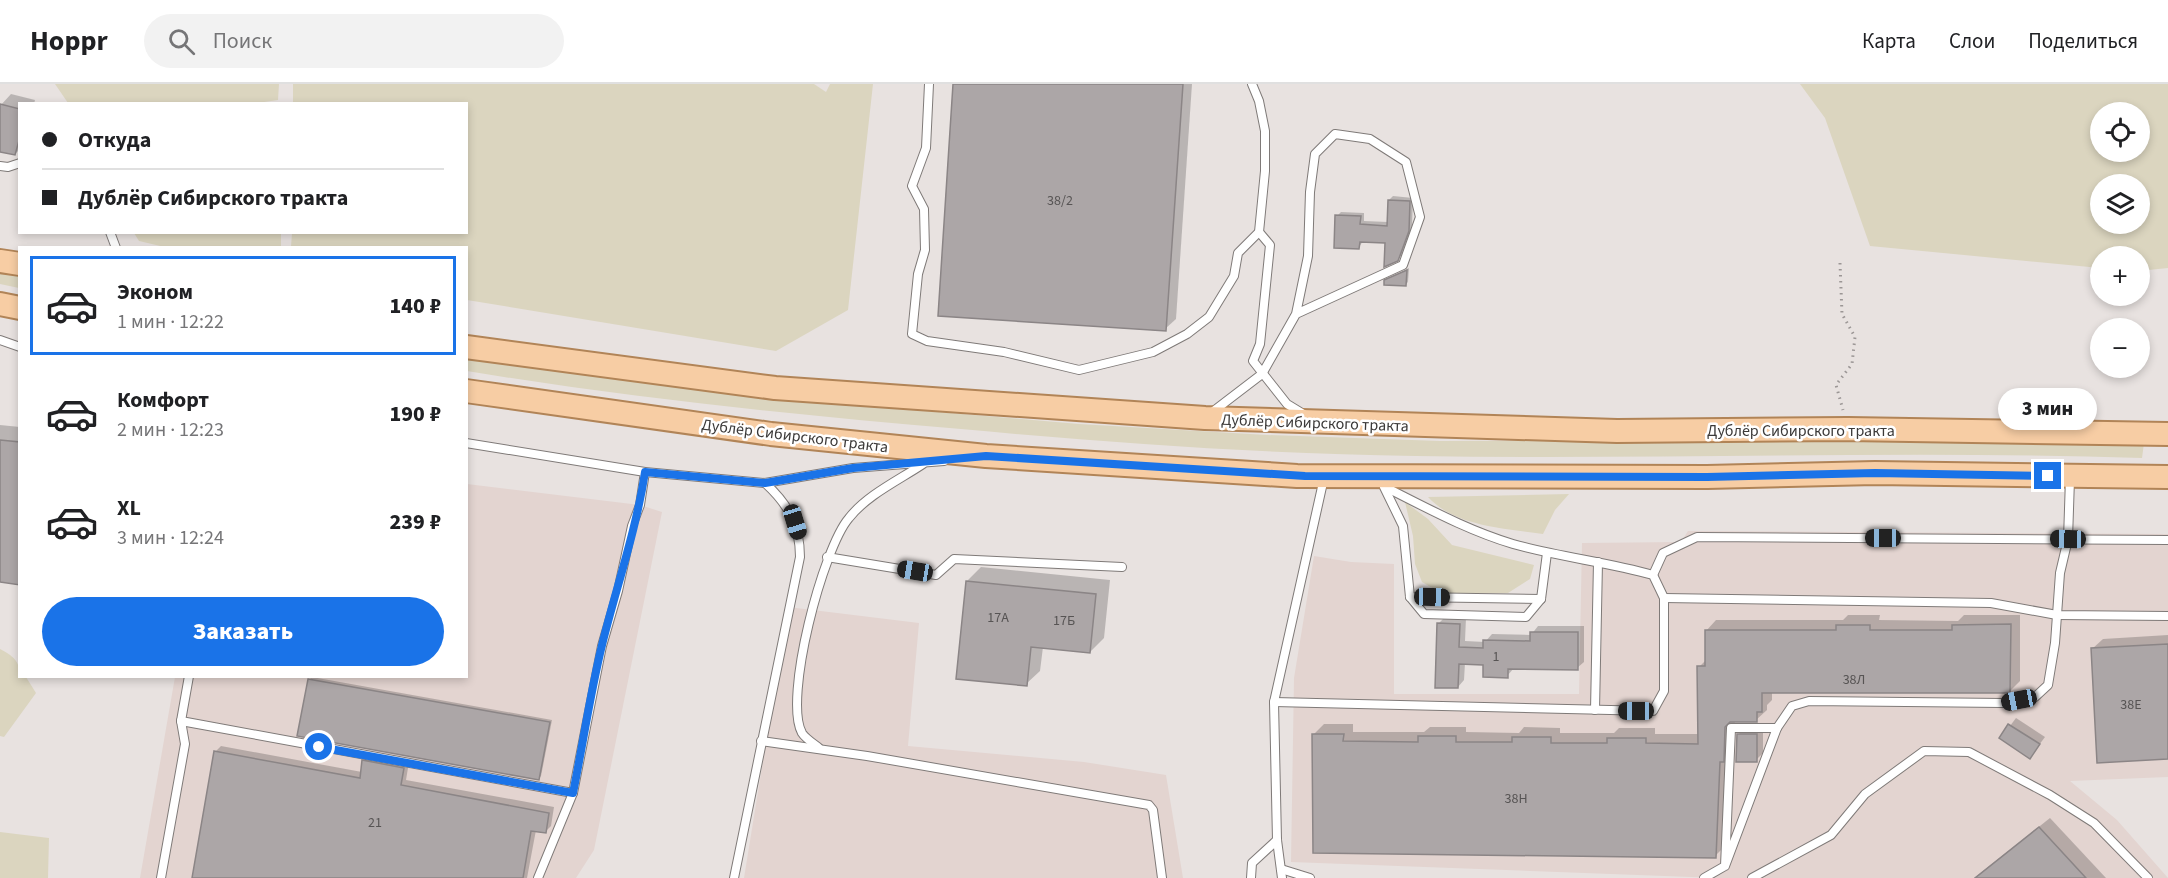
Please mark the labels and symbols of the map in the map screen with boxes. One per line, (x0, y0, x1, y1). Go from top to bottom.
house number: 38/2 (1047, 191, 1073, 211)
callout: 3 мин (1998, 389, 2098, 431)
street label: Дублёр Сибирского тракта (1221, 409, 1409, 437)
street label: Дублёр Сибирского тракта (700, 414, 889, 458)
street label: Дублёр Сибирского тракта (1707, 420, 1895, 442)
route end (2034, 462, 2061, 489)
car (781, 502, 809, 542)
car (1865, 529, 1901, 547)
car (2050, 530, 2086, 548)
car (896, 559, 934, 583)
car (1414, 588, 1450, 606)
house number: 17А (987, 608, 1009, 628)
house number: 17Б (1053, 611, 1075, 631)
house number: 1 (1493, 647, 1500, 667)
house number: 38Л (1843, 670, 1865, 690)
car (2000, 688, 2038, 712)
house number: 38Е (2120, 695, 2142, 715)
car (1618, 702, 1654, 720)
route start (305, 733, 332, 760)
house number: 38Н (1504, 789, 1528, 809)
house number: 21 (368, 813, 382, 833)

